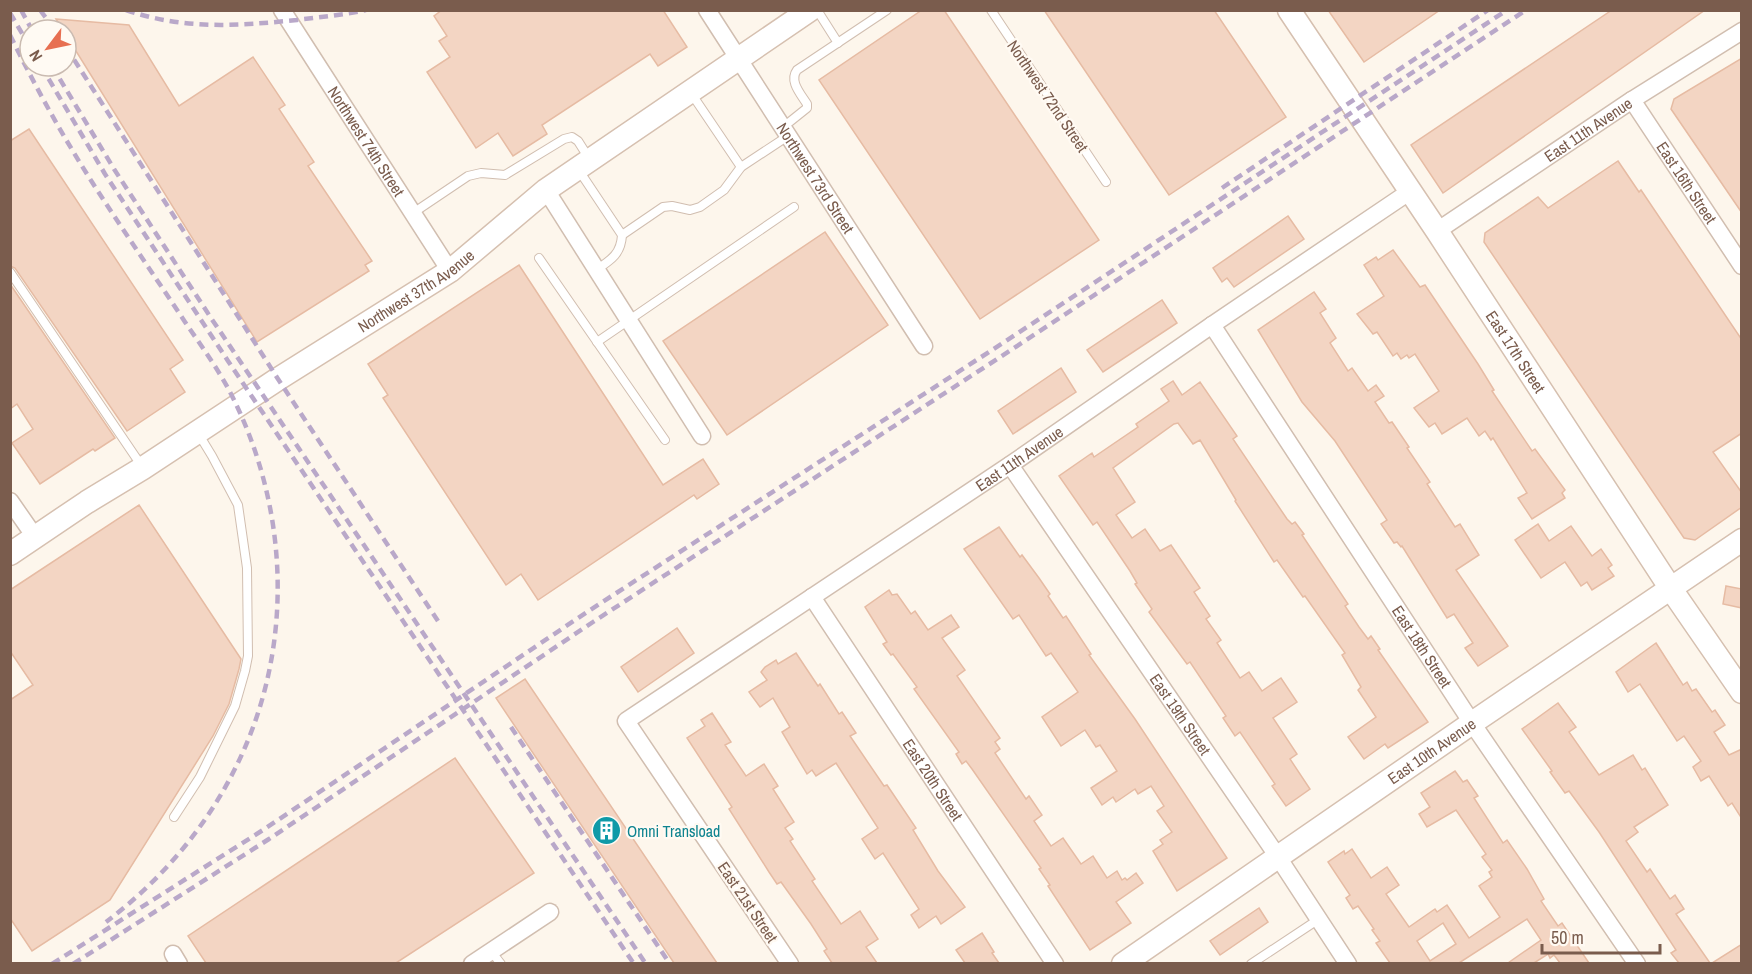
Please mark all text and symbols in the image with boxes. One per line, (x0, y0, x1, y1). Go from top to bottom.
north arrow (18, 18, 78, 78)
street label: Northwest 72nd Street (1002, 36, 1094, 157)
text: N (23, 46, 47, 66)
street label: Northwest 74th Street (323, 82, 410, 201)
street label: East 11th Avenue (1540, 92, 1636, 167)
street label: Northwest 73rd Street (772, 118, 860, 238)
street label: East 16th Street (1652, 137, 1722, 228)
street label: Northwest 37th Avenue (354, 244, 479, 337)
street label: East 17th Street (1481, 306, 1551, 397)
street label: East 11th Avenue (971, 421, 1067, 496)
street label: East 18th Street (1387, 601, 1457, 692)
street label: East 19th Street (1145, 669, 1216, 760)
street label: East 10th Avenue (1383, 713, 1480, 789)
street label: East 20th Street (898, 734, 968, 825)
building icon: Omni Transload (590, 815, 622, 847)
place label: Omni Transload (627, 820, 720, 842)
street label: East 21st Street (713, 857, 783, 947)
scale bar (1542, 917, 1660, 955)
text: 50 m (1551, 925, 1584, 950)

